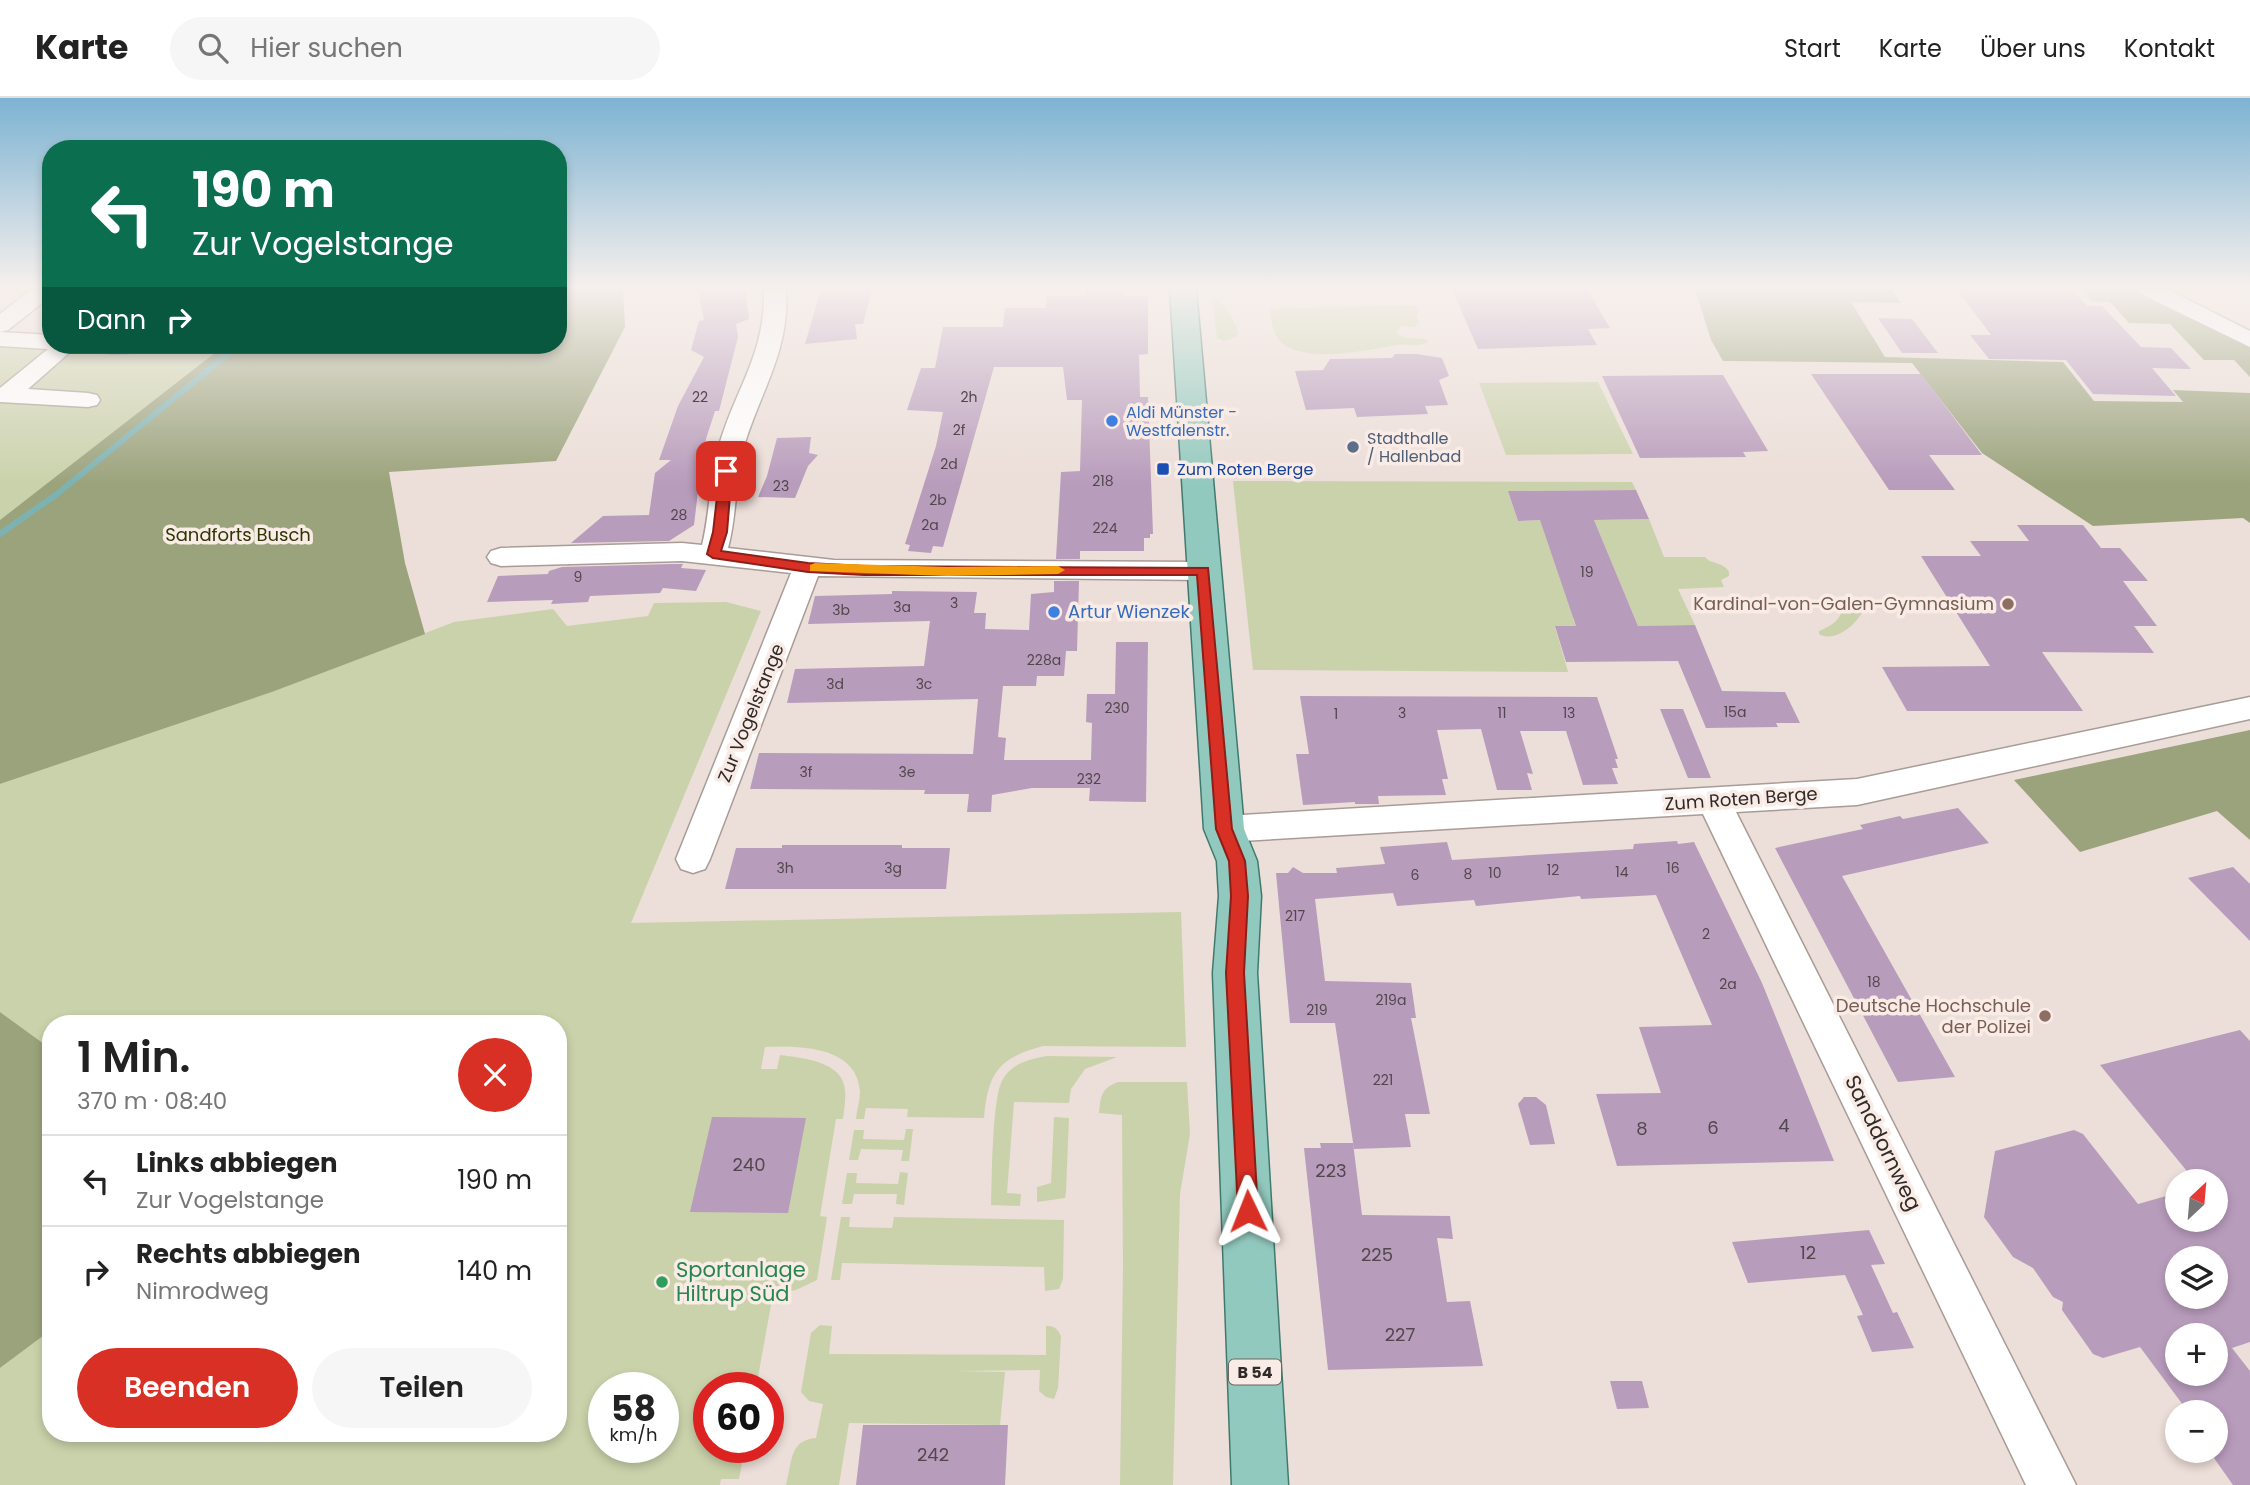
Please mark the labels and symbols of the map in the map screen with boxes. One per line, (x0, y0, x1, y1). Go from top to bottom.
house number: 22 (692, 387, 708, 407)
house number: 2h (960, 387, 978, 407)
place label: Aldi Münster - Westfalenstr. (1126, 401, 1237, 442)
marker: Aldi Münster - Westfalenstr. (1104, 413, 1120, 429)
house number: 2f (953, 420, 966, 440)
place label: Stadthalle / Hallenbad (1367, 427, 1461, 468)
marker: Stadthalle / Hallenbad (1345, 439, 1361, 455)
pin (696, 441, 756, 501)
house number: 2d (940, 454, 958, 474)
place label: Zum Roten Berge (1177, 458, 1313, 481)
marker: Zum Roten Berge (1155, 461, 1171, 477)
house number: 218 (1092, 471, 1114, 491)
house number: 23 (773, 476, 789, 496)
house number: 2b (929, 490, 947, 510)
house number: 28 (671, 505, 688, 525)
house number: 2a (921, 515, 939, 535)
house number: 224 (1093, 518, 1118, 538)
park label: Sandforts Busch (165, 522, 311, 547)
house number: 19 (1580, 562, 1594, 582)
house number: 9 (574, 567, 582, 587)
place label: Kardinal-von-Galen-Gymnasium (1693, 591, 1994, 616)
house number: 3 (950, 593, 958, 613)
marker: Kardinal-von-Galen-Gymnasium (2000, 596, 2016, 612)
house number: 3a (893, 597, 911, 617)
place label: Artur Wienzek (1068, 599, 1190, 624)
house number: 3b (832, 600, 850, 620)
marker: Artur Wienzek (1046, 604, 1062, 620)
street label: Zur Vogelstange (711, 640, 790, 786)
house number: 228a (1027, 650, 1061, 670)
house number: 3d (826, 674, 844, 694)
house number: 3c (916, 674, 932, 694)
house number: 230 (1104, 698, 1130, 718)
house number: 15a (1724, 702, 1746, 722)
house number: 3 (1398, 703, 1406, 723)
house number: 11 (1498, 703, 1506, 723)
house number: 13 (1563, 703, 1575, 723)
house number: 1 (1334, 704, 1338, 724)
house number: 3f (800, 762, 813, 782)
house number: 3e (899, 762, 916, 782)
house number: 232 (1077, 769, 1101, 789)
street label: Zum Roten Berge (1664, 781, 1818, 816)
house number: 3h (776, 858, 794, 878)
house number: 3g (884, 858, 902, 878)
house number: 16 (1666, 858, 1680, 878)
house number: 12 (1547, 860, 1559, 880)
house number: 14 (1615, 862, 1629, 882)
house number: 10 (1488, 863, 1502, 883)
house number: 8 (1464, 864, 1473, 884)
house number: 6 (1411, 865, 1420, 885)
house number: 217 (1285, 906, 1305, 926)
house number: 2 (1702, 924, 1710, 944)
house number: 18 (1867, 972, 1881, 992)
house number: 2a (1719, 974, 1737, 994)
house number: 219a (1376, 990, 1406, 1010)
place label: Deutsche Hochschule der Polizei (1836, 993, 2031, 1039)
house number: 219 (1306, 1000, 1328, 1020)
marker: Deutsche Hochschule der Polizei (2037, 1008, 2053, 1024)
house number: 221 (1373, 1070, 1393, 1090)
street label: Sanddornweg (1838, 1070, 1929, 1215)
house number: 4 (1778, 1113, 1790, 1138)
house number: 6 (1707, 1115, 1719, 1140)
house number: 8 (1636, 1116, 1648, 1141)
house number: 240 (733, 1152, 765, 1177)
house number: 223 (1315, 1158, 1347, 1183)
north arrow (2165, 1169, 2228, 1232)
position arrow (1211, 1174, 1285, 1248)
house number: 12 (1800, 1240, 1816, 1265)
house number: 225 (1361, 1242, 1393, 1267)
place label: Sportanlage Hiltrup Süd (676, 1255, 806, 1308)
marker: Sportanlage Hiltrup Süd (654, 1274, 670, 1290)
house number: 227 (1385, 1322, 1415, 1347)
road number: B 54 (1229, 1360, 1281, 1384)
speed limit sign: 60 (693, 1372, 784, 1463)
house number: 242 (917, 1442, 949, 1467)

